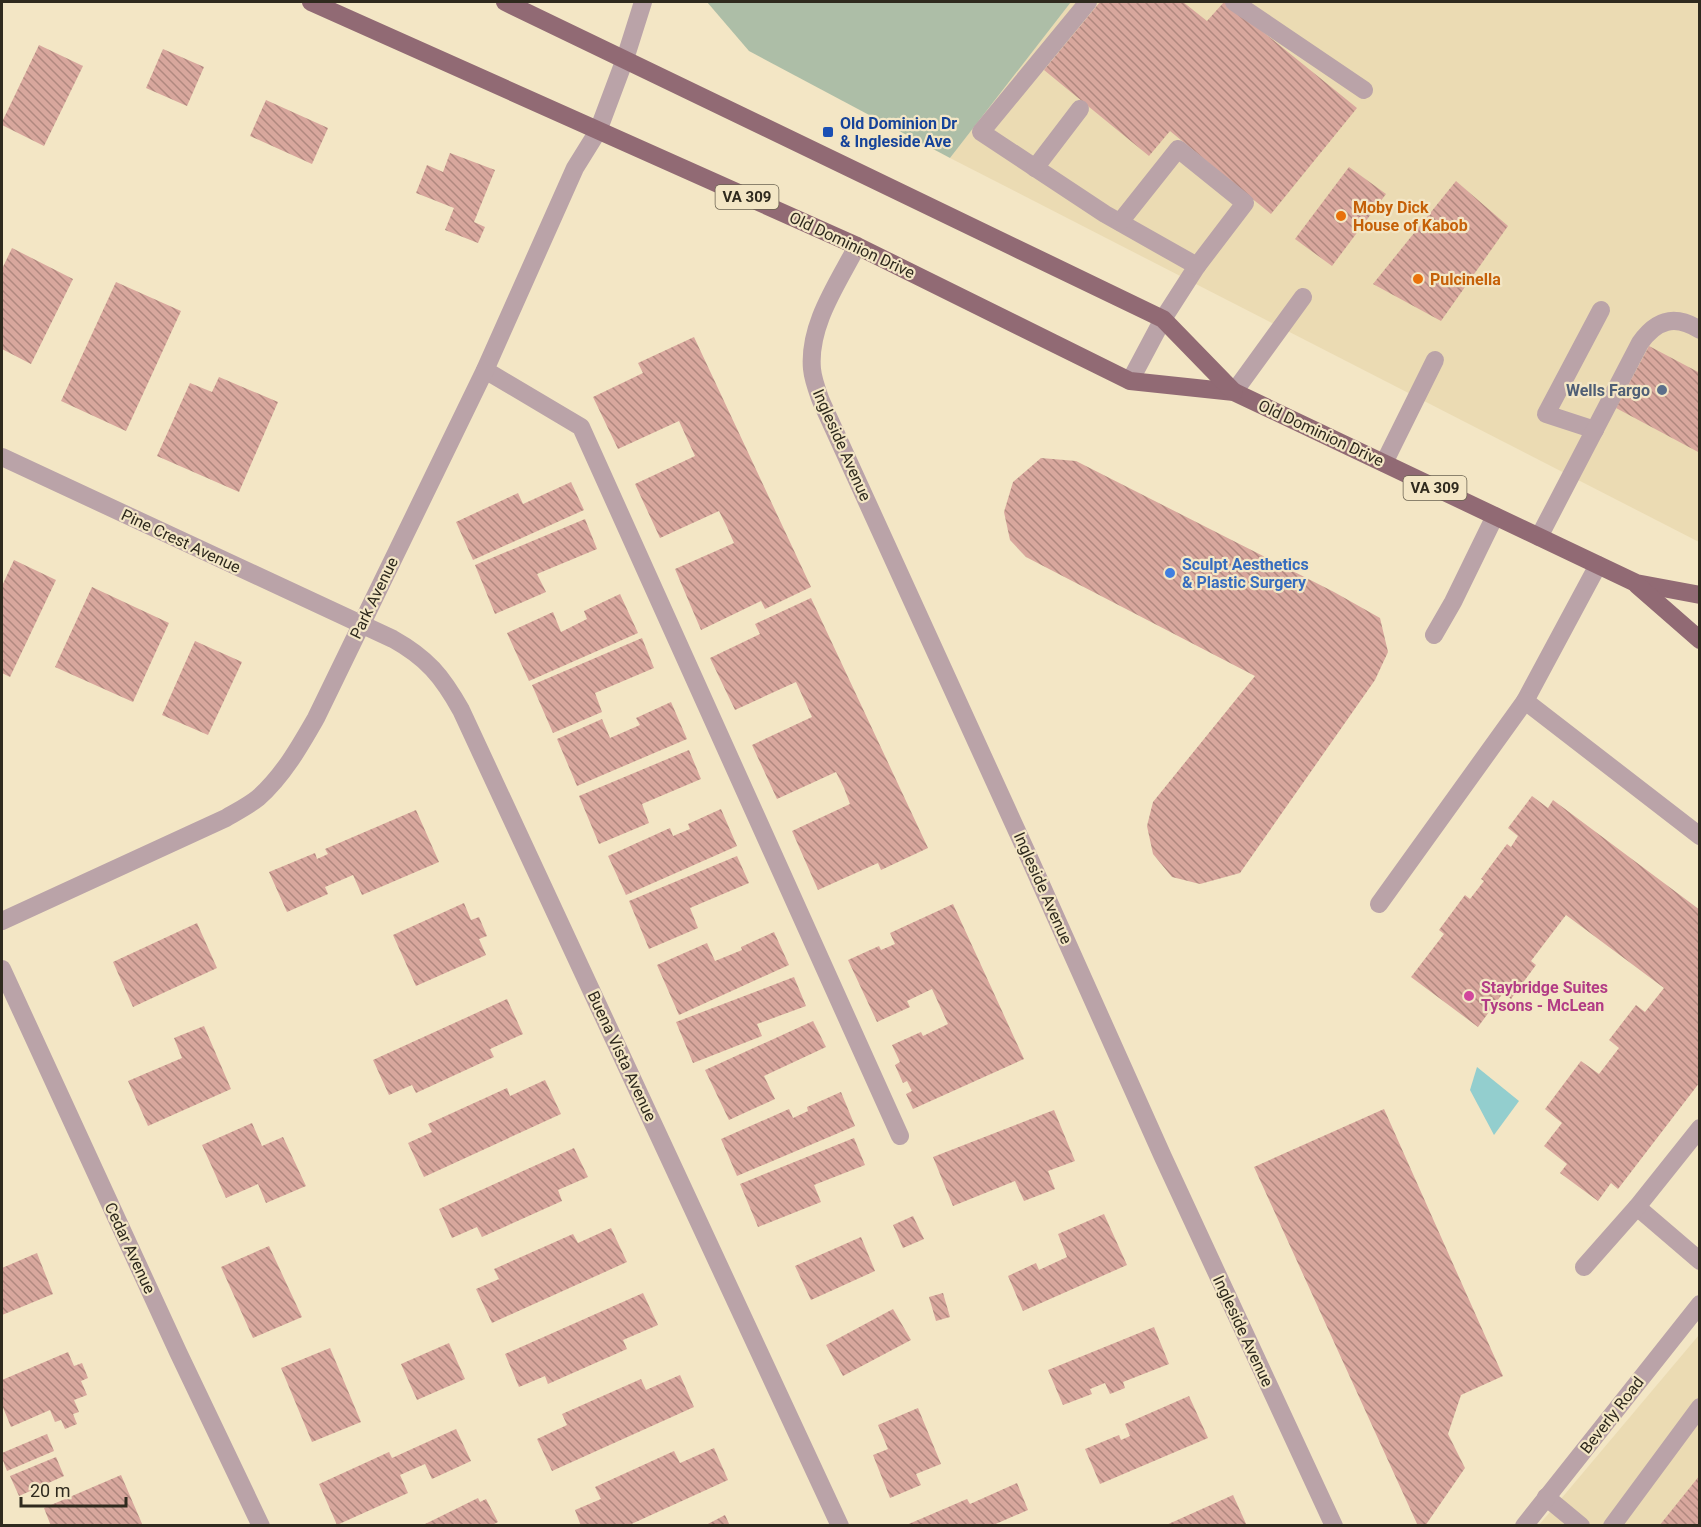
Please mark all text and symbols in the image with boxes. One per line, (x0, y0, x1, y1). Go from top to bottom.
place label: Old Dominion Dr & Ingleside Ave (840, 114, 957, 151)
marker: Old Dominion Dr & Ingleside Ave (821, 125, 835, 139)
road number: VA 309 (716, 185, 778, 209)
place label: Moby Dick House of Kabob (1353, 198, 1468, 235)
street label: Old Dominion Drive (786, 208, 918, 282)
marker: Moby Dick House of Kabob (1334, 209, 1348, 223)
place label: Pulcinella (1430, 270, 1501, 289)
marker: Pulcinella (1411, 272, 1425, 286)
place label: Wells Fargo (1566, 381, 1650, 400)
marker: Wells Fargo (1655, 383, 1669, 397)
street label: Ingleside Avenue (809, 386, 875, 504)
street label: Old Dominion Drive (1255, 396, 1387, 470)
road number: VA 309 (1404, 476, 1466, 500)
street label: Pine Crest Avenue (118, 505, 244, 577)
street label: Park Avenue (346, 554, 402, 642)
place label: Sculpt Aesthetics & Plastic Surgery (1182, 555, 1309, 592)
marker: Sculpt Aesthetics & Plastic Surgery (1163, 566, 1177, 580)
street label: Ingleside Avenue (1010, 829, 1076, 947)
place label: Staybridge Suites Tysons - McLean (1481, 978, 1608, 1015)
street label: Buena Vista Avenue (584, 988, 660, 1124)
marker: Staybridge Suites Tysons - McLean (1462, 989, 1476, 1003)
street label: Cedar Avenue (101, 1199, 159, 1297)
street label: Ingleside Avenue (1209, 1272, 1277, 1390)
street label: Beverly Road (1576, 1373, 1648, 1457)
scale bar (21, 1470, 126, 1508)
text: 20 m (30, 1480, 70, 1501)

